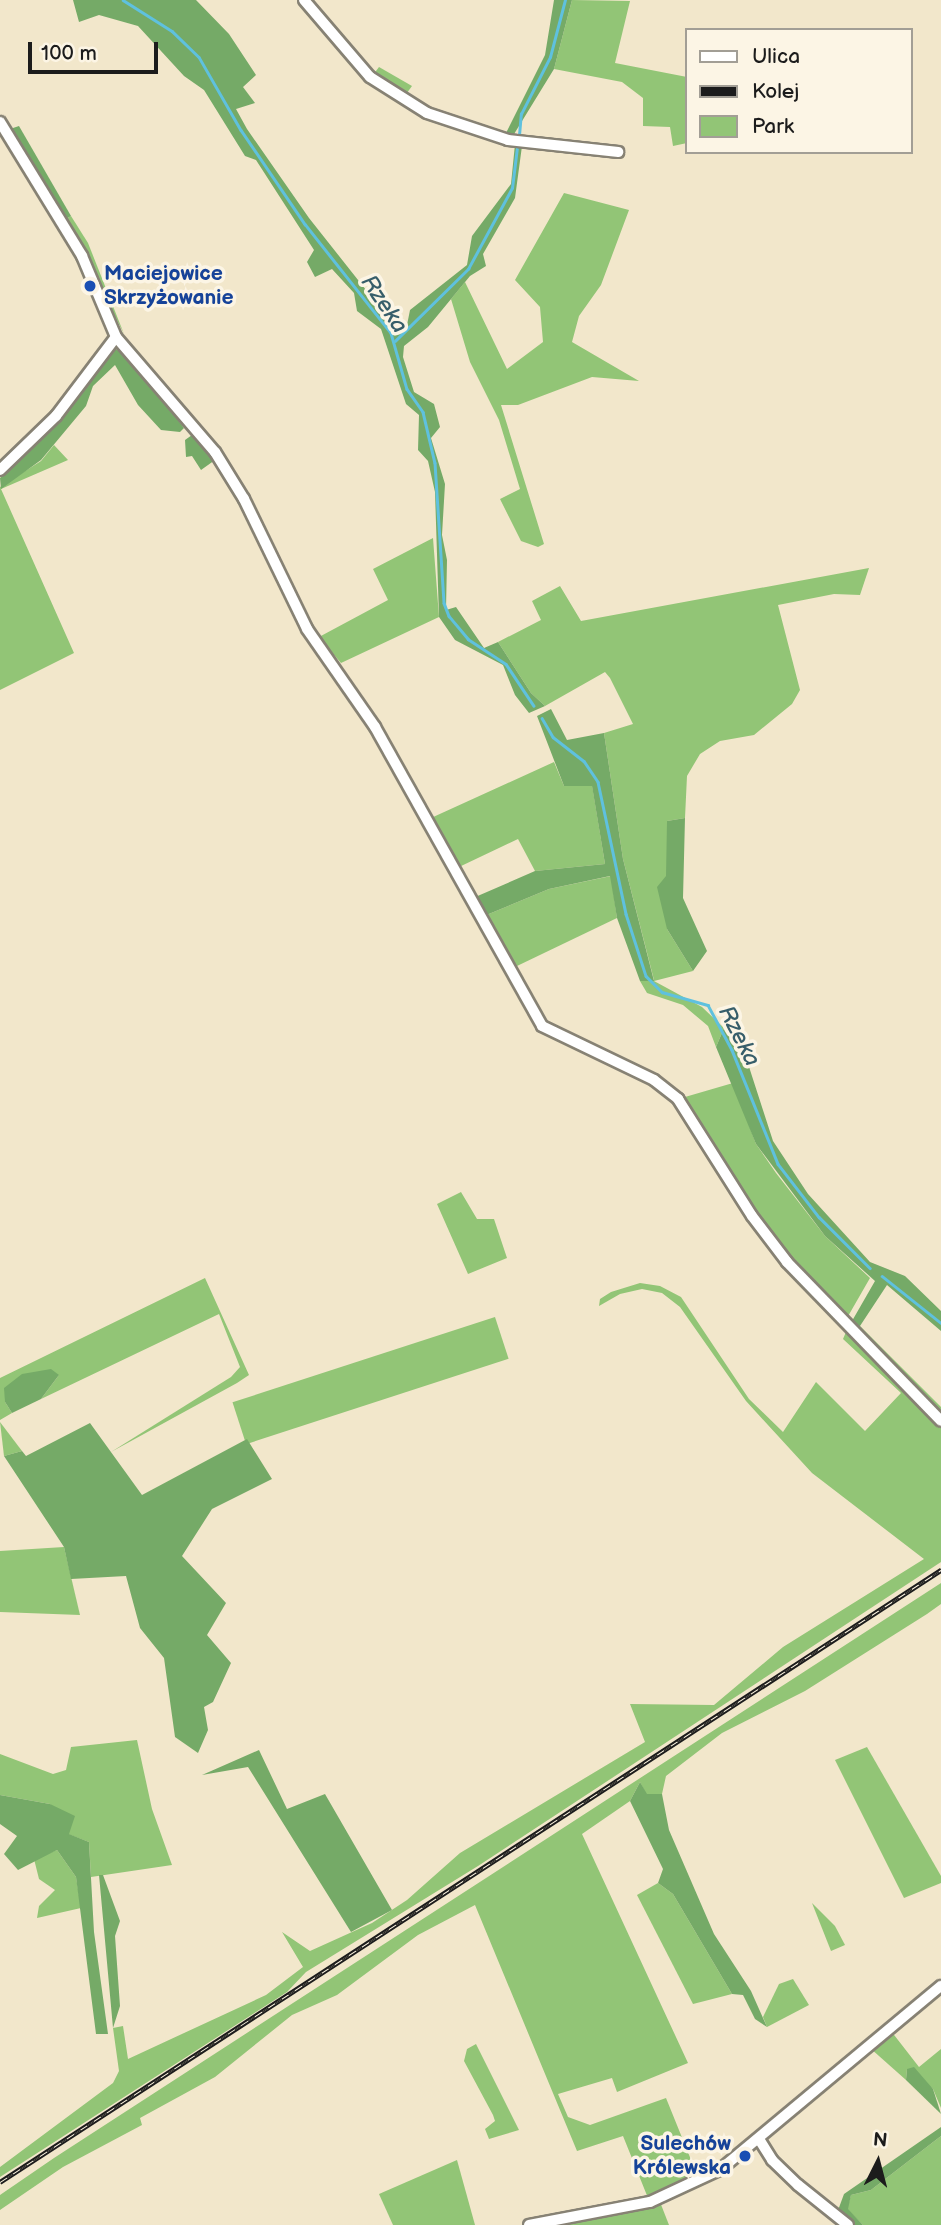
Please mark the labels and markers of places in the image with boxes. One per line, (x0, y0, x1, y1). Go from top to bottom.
place label: Maciejowice Skrzyżowanie (104, 261, 233, 311)
marker: Maciejowice Skrzyżowanie (82, 278, 98, 294)
place label: Sulechów Królewska (633, 2131, 731, 2181)
marker: Sulechów Królewska (737, 2148, 753, 2164)

